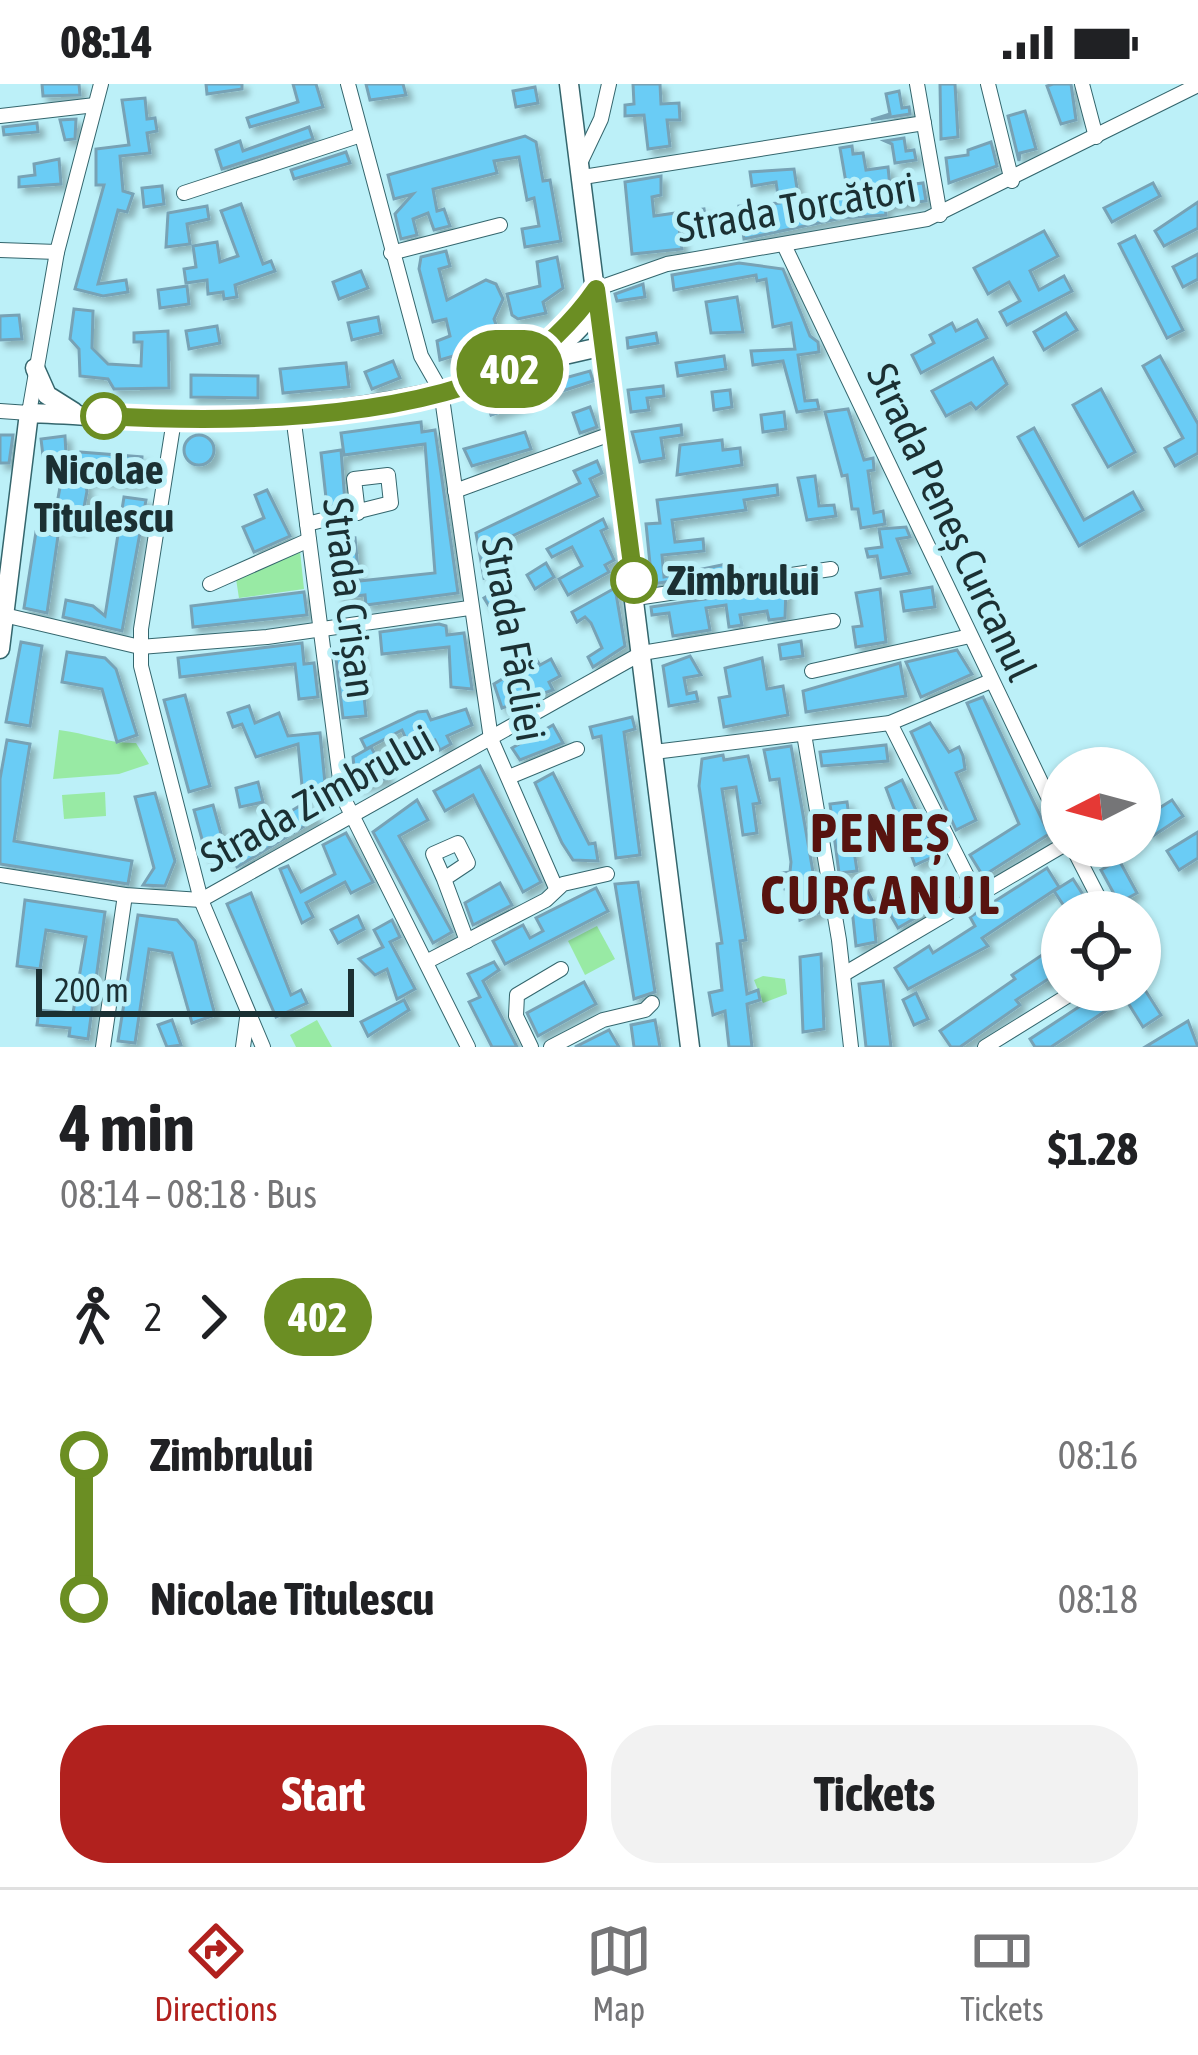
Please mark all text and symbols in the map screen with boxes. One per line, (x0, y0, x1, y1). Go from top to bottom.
text: 08:14 (60, 16, 153, 68)
street label: Strada Torcători (672, 162, 920, 252)
line badge: 402 (441, 330, 579, 408)
text: 402 (480, 345, 540, 393)
street label: Strada Peneș Curcanul (858, 356, 1046, 688)
marker: Nicolae Titulescu (82, 394, 126, 438)
place label: Nicolae Titulescu (34, 445, 174, 541)
street label: Strada Crișan (314, 495, 386, 701)
street label: Strada Făcliei (472, 533, 556, 745)
place label: Zimbrului (667, 556, 819, 604)
marker: Zimbrului (612, 558, 656, 602)
street label: Strada Zimbrului (192, 714, 442, 882)
north arrow (1041, 747, 1161, 867)
map controls (1041, 747, 1161, 1011)
district label: PENEȘ CURCANUL (760, 802, 1002, 925)
button: locate (1041, 891, 1161, 1011)
scale bar (36, 963, 354, 1016)
text: 200 m (54, 971, 129, 1009)
text: 4 min (60, 1089, 195, 1165)
text: $1.28 (1048, 1123, 1138, 1175)
text: 08:14 – 08:18 · Bus (60, 1172, 317, 1216)
icon: walk (60, 1284, 126, 1350)
icon: forward (180, 1284, 246, 1350)
text: 402 (288, 1293, 348, 1341)
text: 2 (144, 1295, 162, 1339)
text: Zimbrului (150, 1429, 313, 1481)
text: 08:16 (1058, 1433, 1138, 1477)
text: Nicolae Titulescu (150, 1573, 434, 1625)
text: 08:18 (1058, 1577, 1138, 1621)
button: Start (60, 1725, 587, 1863)
button: Tickets (611, 1725, 1138, 1863)
tab: Directions (154, 1918, 277, 2028)
tab: Map (586, 1918, 652, 2028)
tab: Tickets (960, 1918, 1044, 2028)

